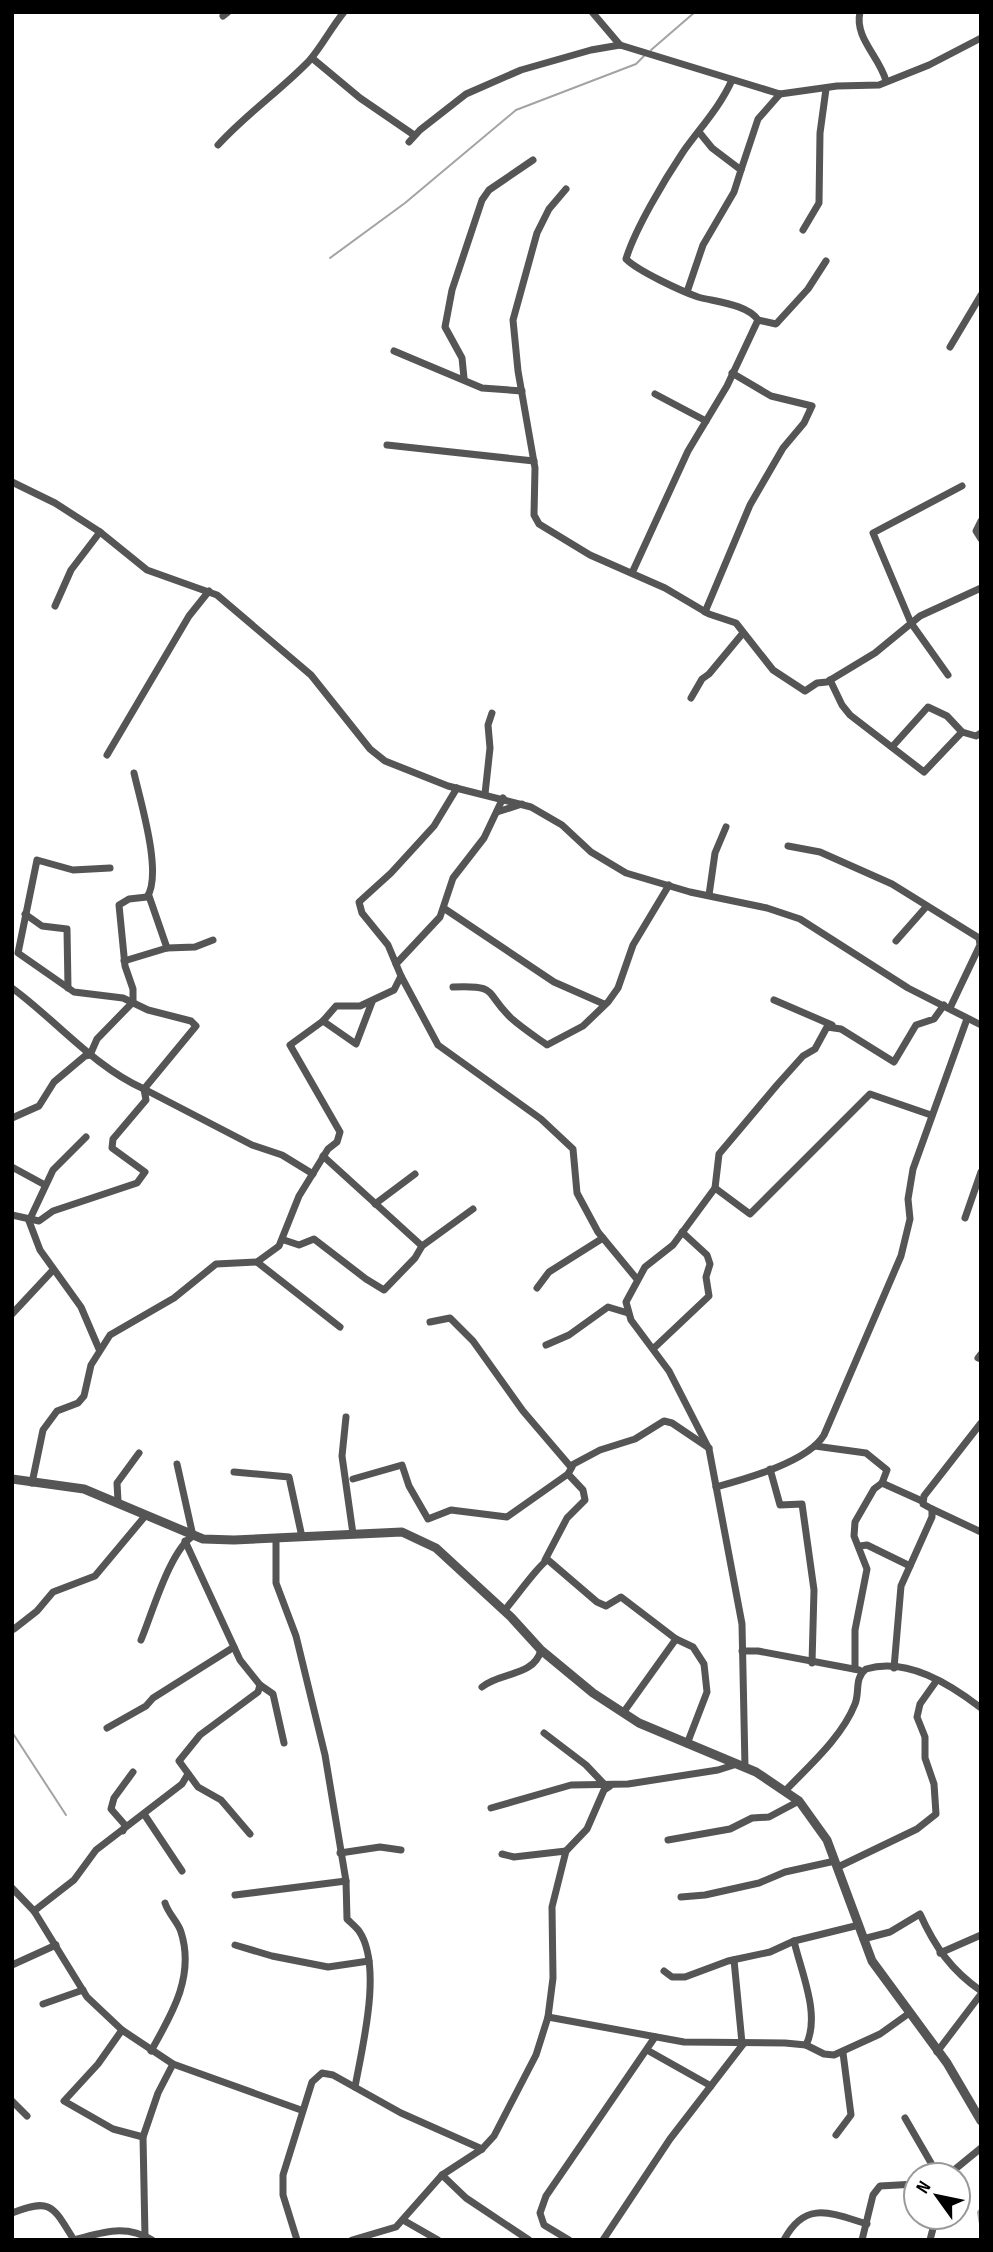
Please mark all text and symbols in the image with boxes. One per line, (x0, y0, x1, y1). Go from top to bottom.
north arrow (902, 2161, 972, 2231)
text: N (912, 2177, 936, 2198)

